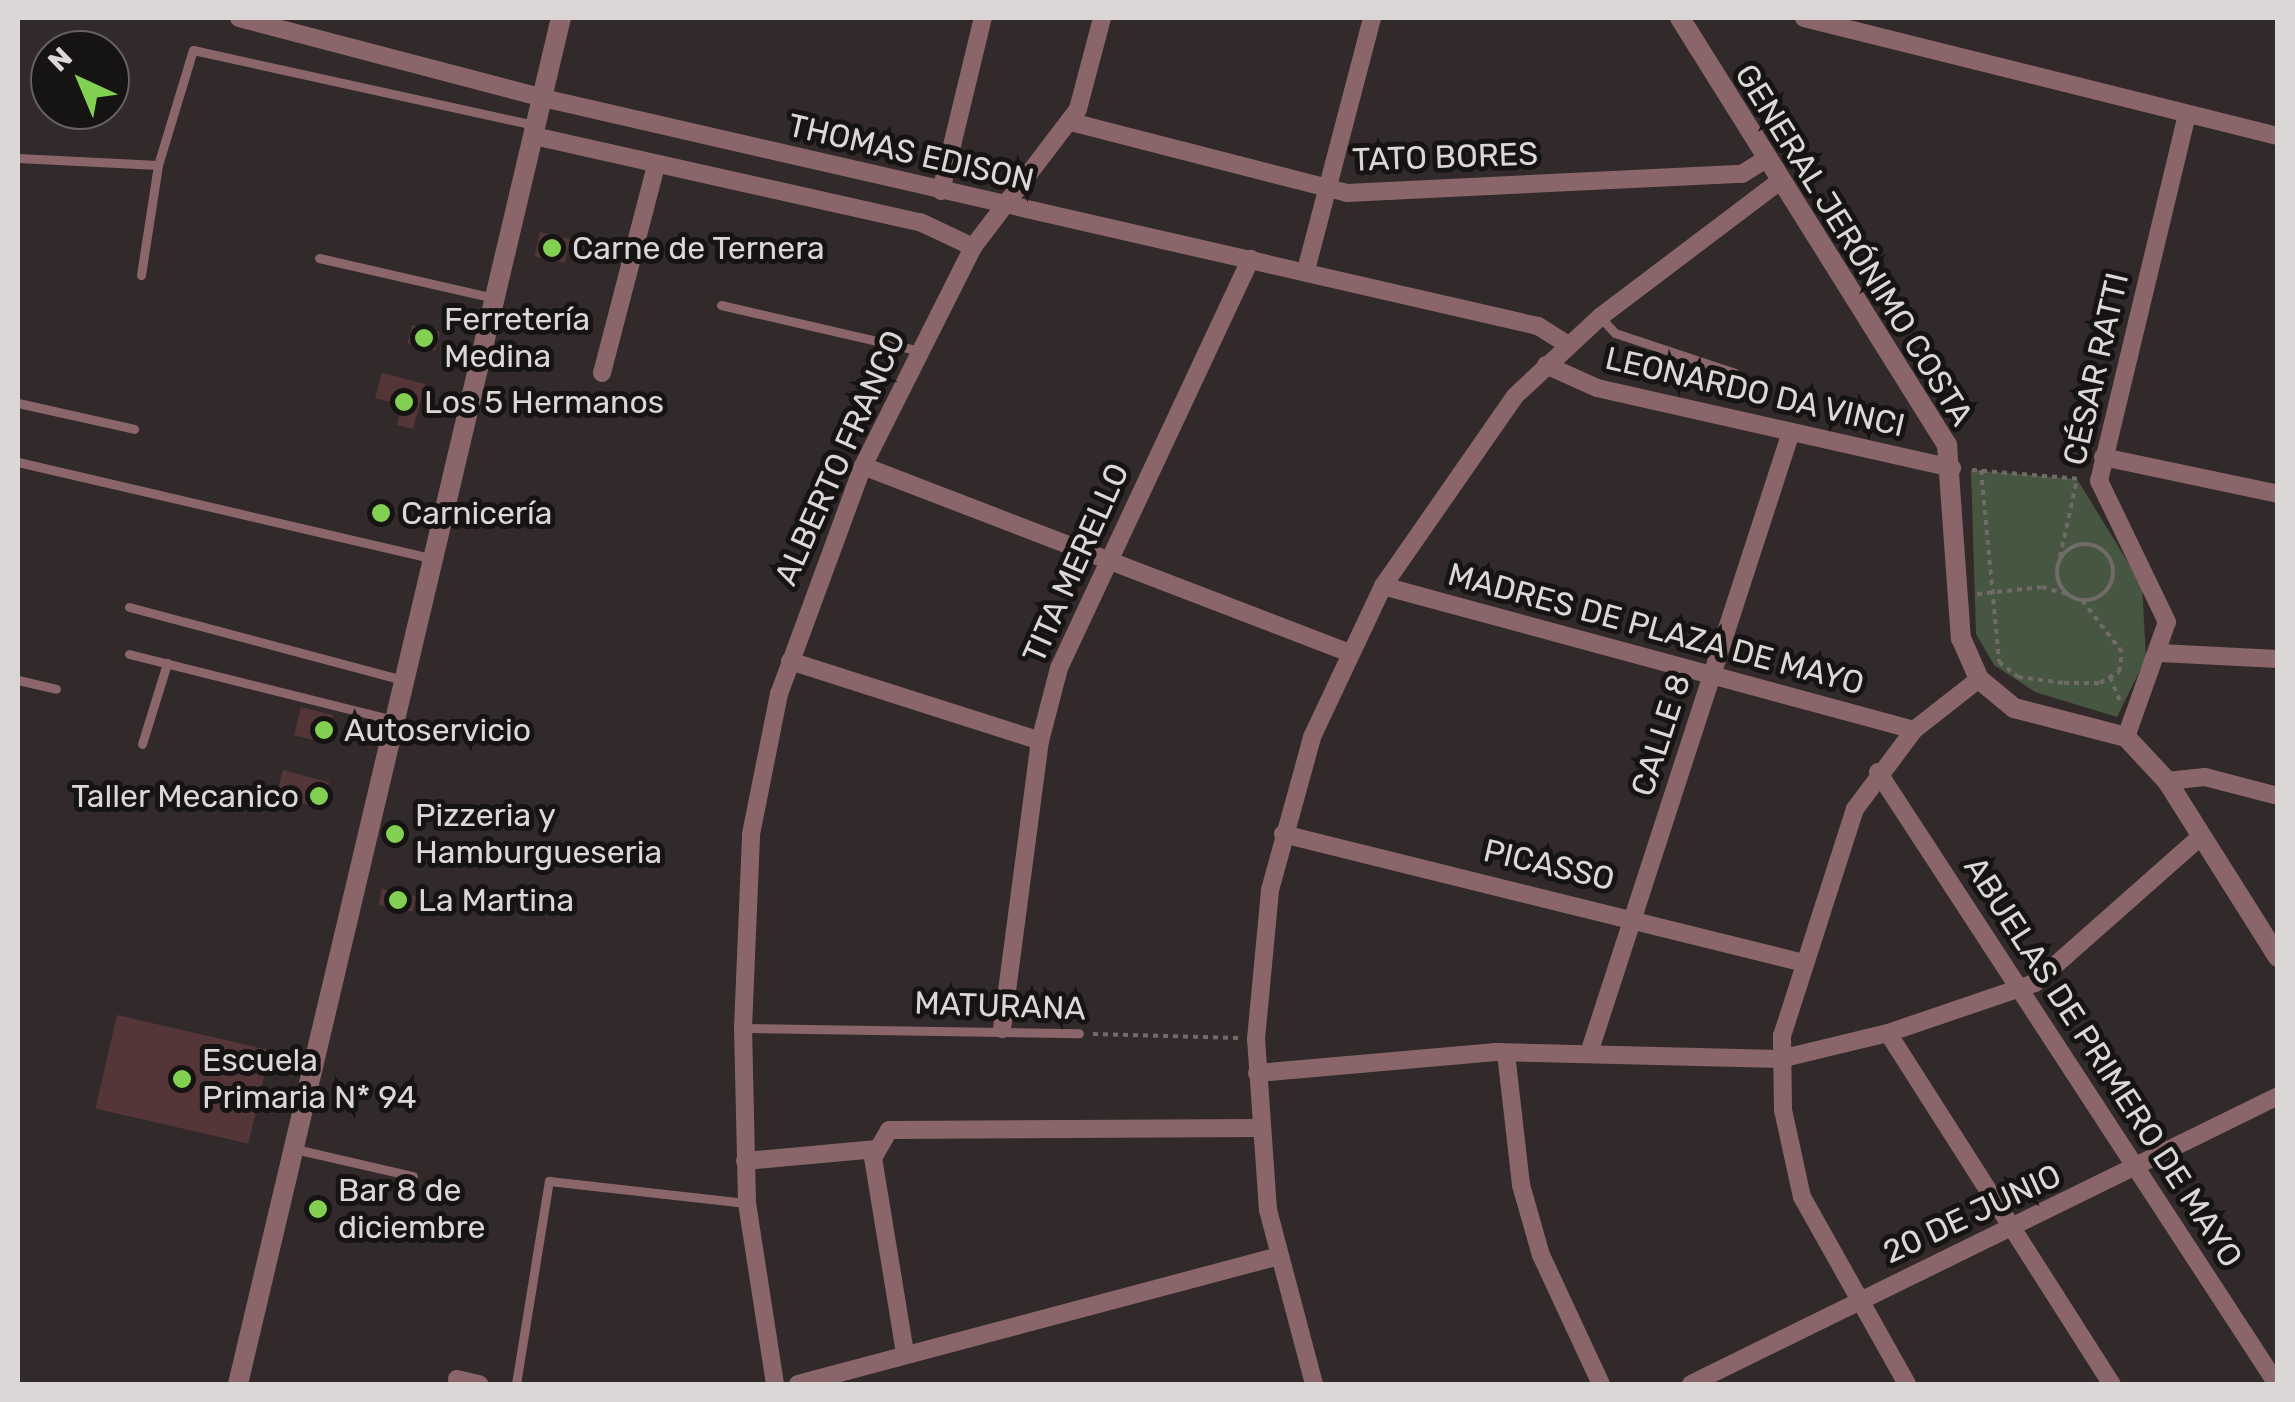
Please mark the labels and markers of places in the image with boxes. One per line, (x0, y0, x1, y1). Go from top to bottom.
place label: Carne de Ternera (572, 229, 826, 267)
marker: Carne de Ternera (541, 237, 563, 259)
place label: Ferretería Medina (444, 301, 590, 376)
marker: Ferretería Medina (413, 327, 435, 349)
place label: Los 5 Hermanos (424, 383, 664, 421)
marker: Los 5 Hermanos (393, 391, 415, 413)
place label: Carnicería (401, 494, 552, 532)
marker: Carnicería (370, 502, 392, 524)
place label: Autoservicio (344, 711, 531, 749)
marker: Autoservicio (313, 719, 335, 741)
place label: Taller Mecanico (70, 777, 299, 815)
marker: Taller Mecanico (308, 785, 330, 807)
place label: Pizzeria y Hamburgueseria (415, 797, 662, 872)
marker: Pizzeria y Hamburgueseria (384, 823, 406, 845)
place label: La Martina (418, 881, 574, 919)
marker: La Martina (387, 889, 409, 911)
place label: Escuela Primaria N* 94 (202, 1042, 417, 1117)
marker: Escuela Primaria N* 94 (171, 1068, 193, 1090)
place label: Bar 8 de diciembre (338, 1172, 485, 1247)
marker: Bar 8 de diciembre (307, 1198, 329, 1220)

